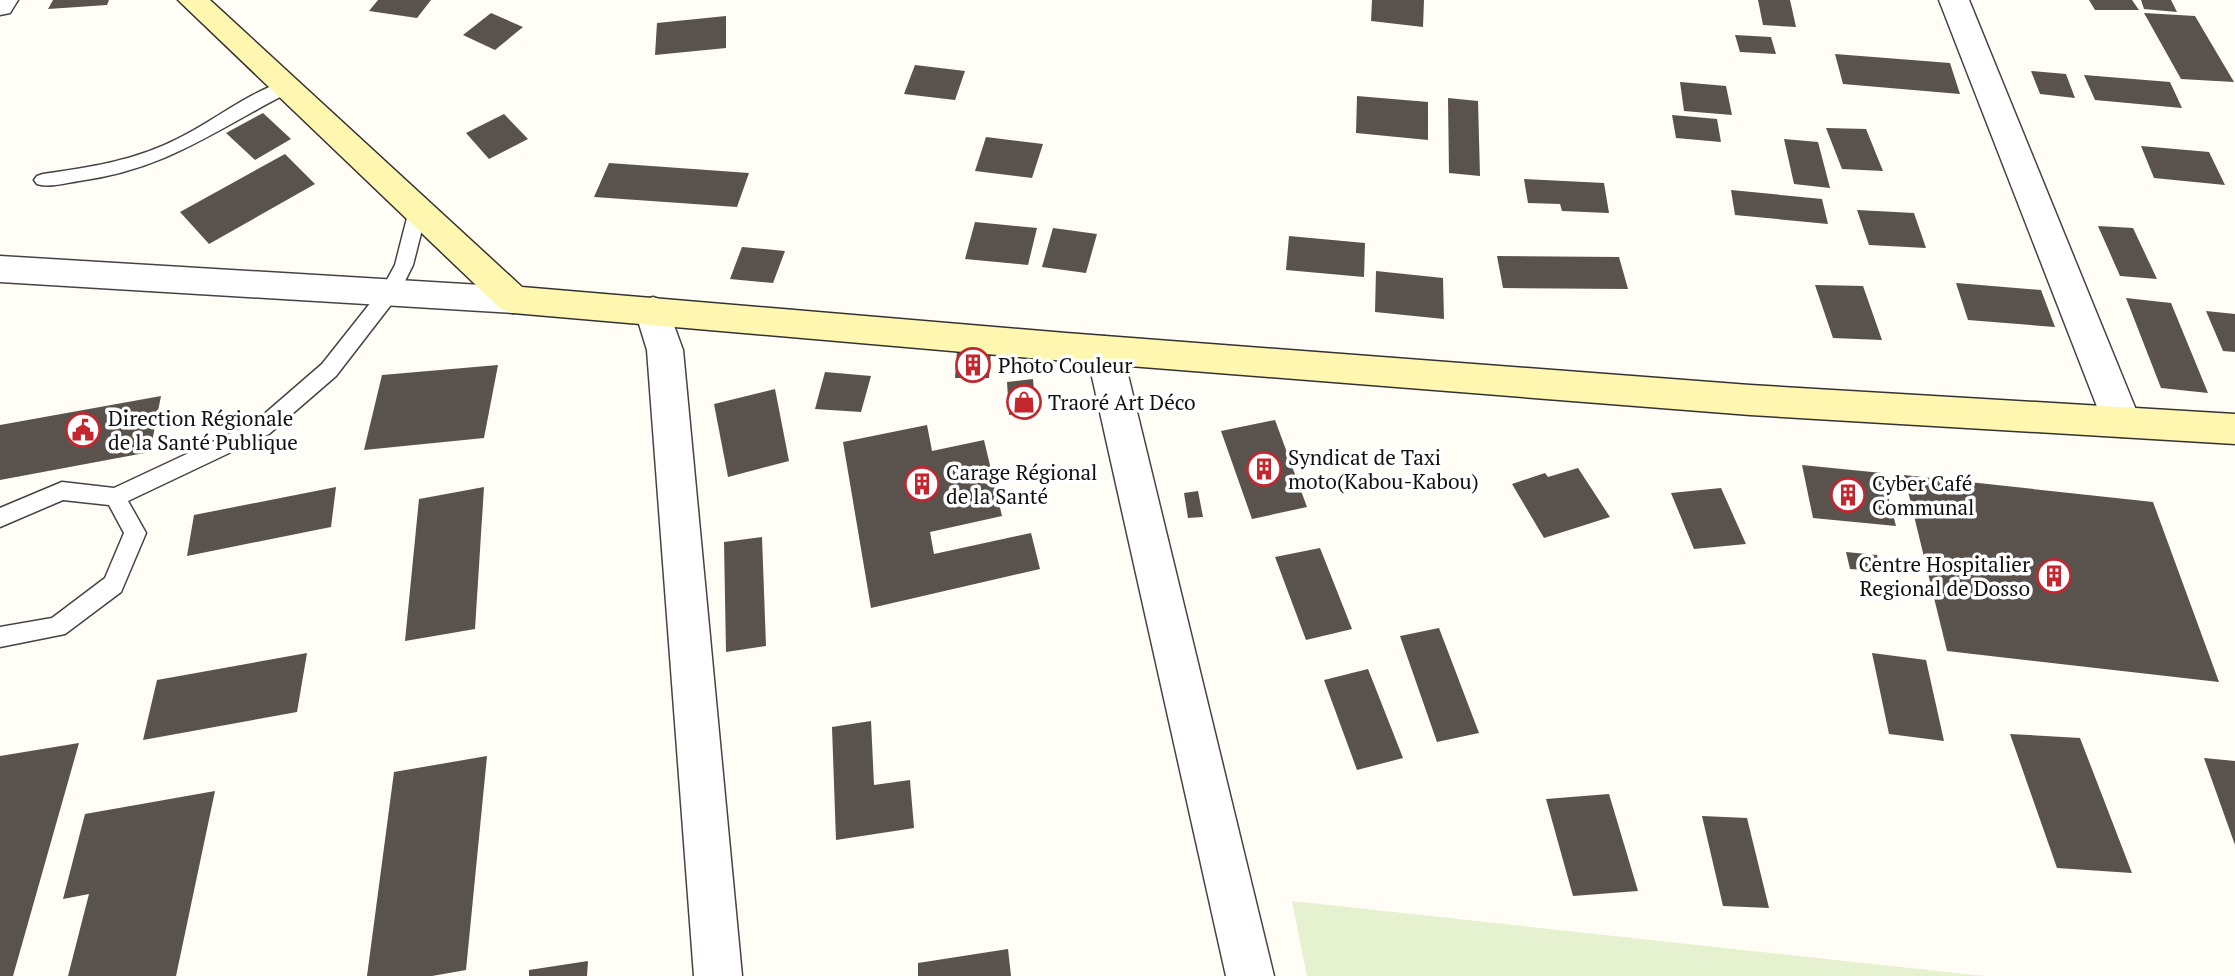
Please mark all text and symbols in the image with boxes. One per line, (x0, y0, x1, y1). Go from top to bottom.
building icon: Photo Couleur (954, 346, 992, 384)
place label: Photo Couleur (998, 351, 1132, 379)
shop icon: Traoré Art Déco (1005, 383, 1043, 421)
place label: Traoré Art Déco (1048, 388, 1196, 416)
place label: Direction Régionale de la Santé Publique (108, 404, 298, 456)
public building icon: Direction Régionale de la Santé Publique (64, 411, 102, 449)
place label: Syndicat de Taxi moto(Kabou-Kabou) (1288, 443, 1479, 495)
building icon: Syndicat de Taxi moto(Kabou-Kabou) (1245, 450, 1283, 488)
place label: Carage Régional de la Santé (946, 458, 1097, 510)
building icon: Carage Régional de la Santé (903, 465, 941, 503)
place label: Cyber Café Communal (1872, 469, 1974, 521)
building icon: Cyber Café Communal (1829, 476, 1867, 514)
place label: Centre Hospitalier Regional de Dosso (1859, 550, 2030, 602)
building icon: Centre Hospitalier Regional de Dosso (2035, 557, 2073, 595)

